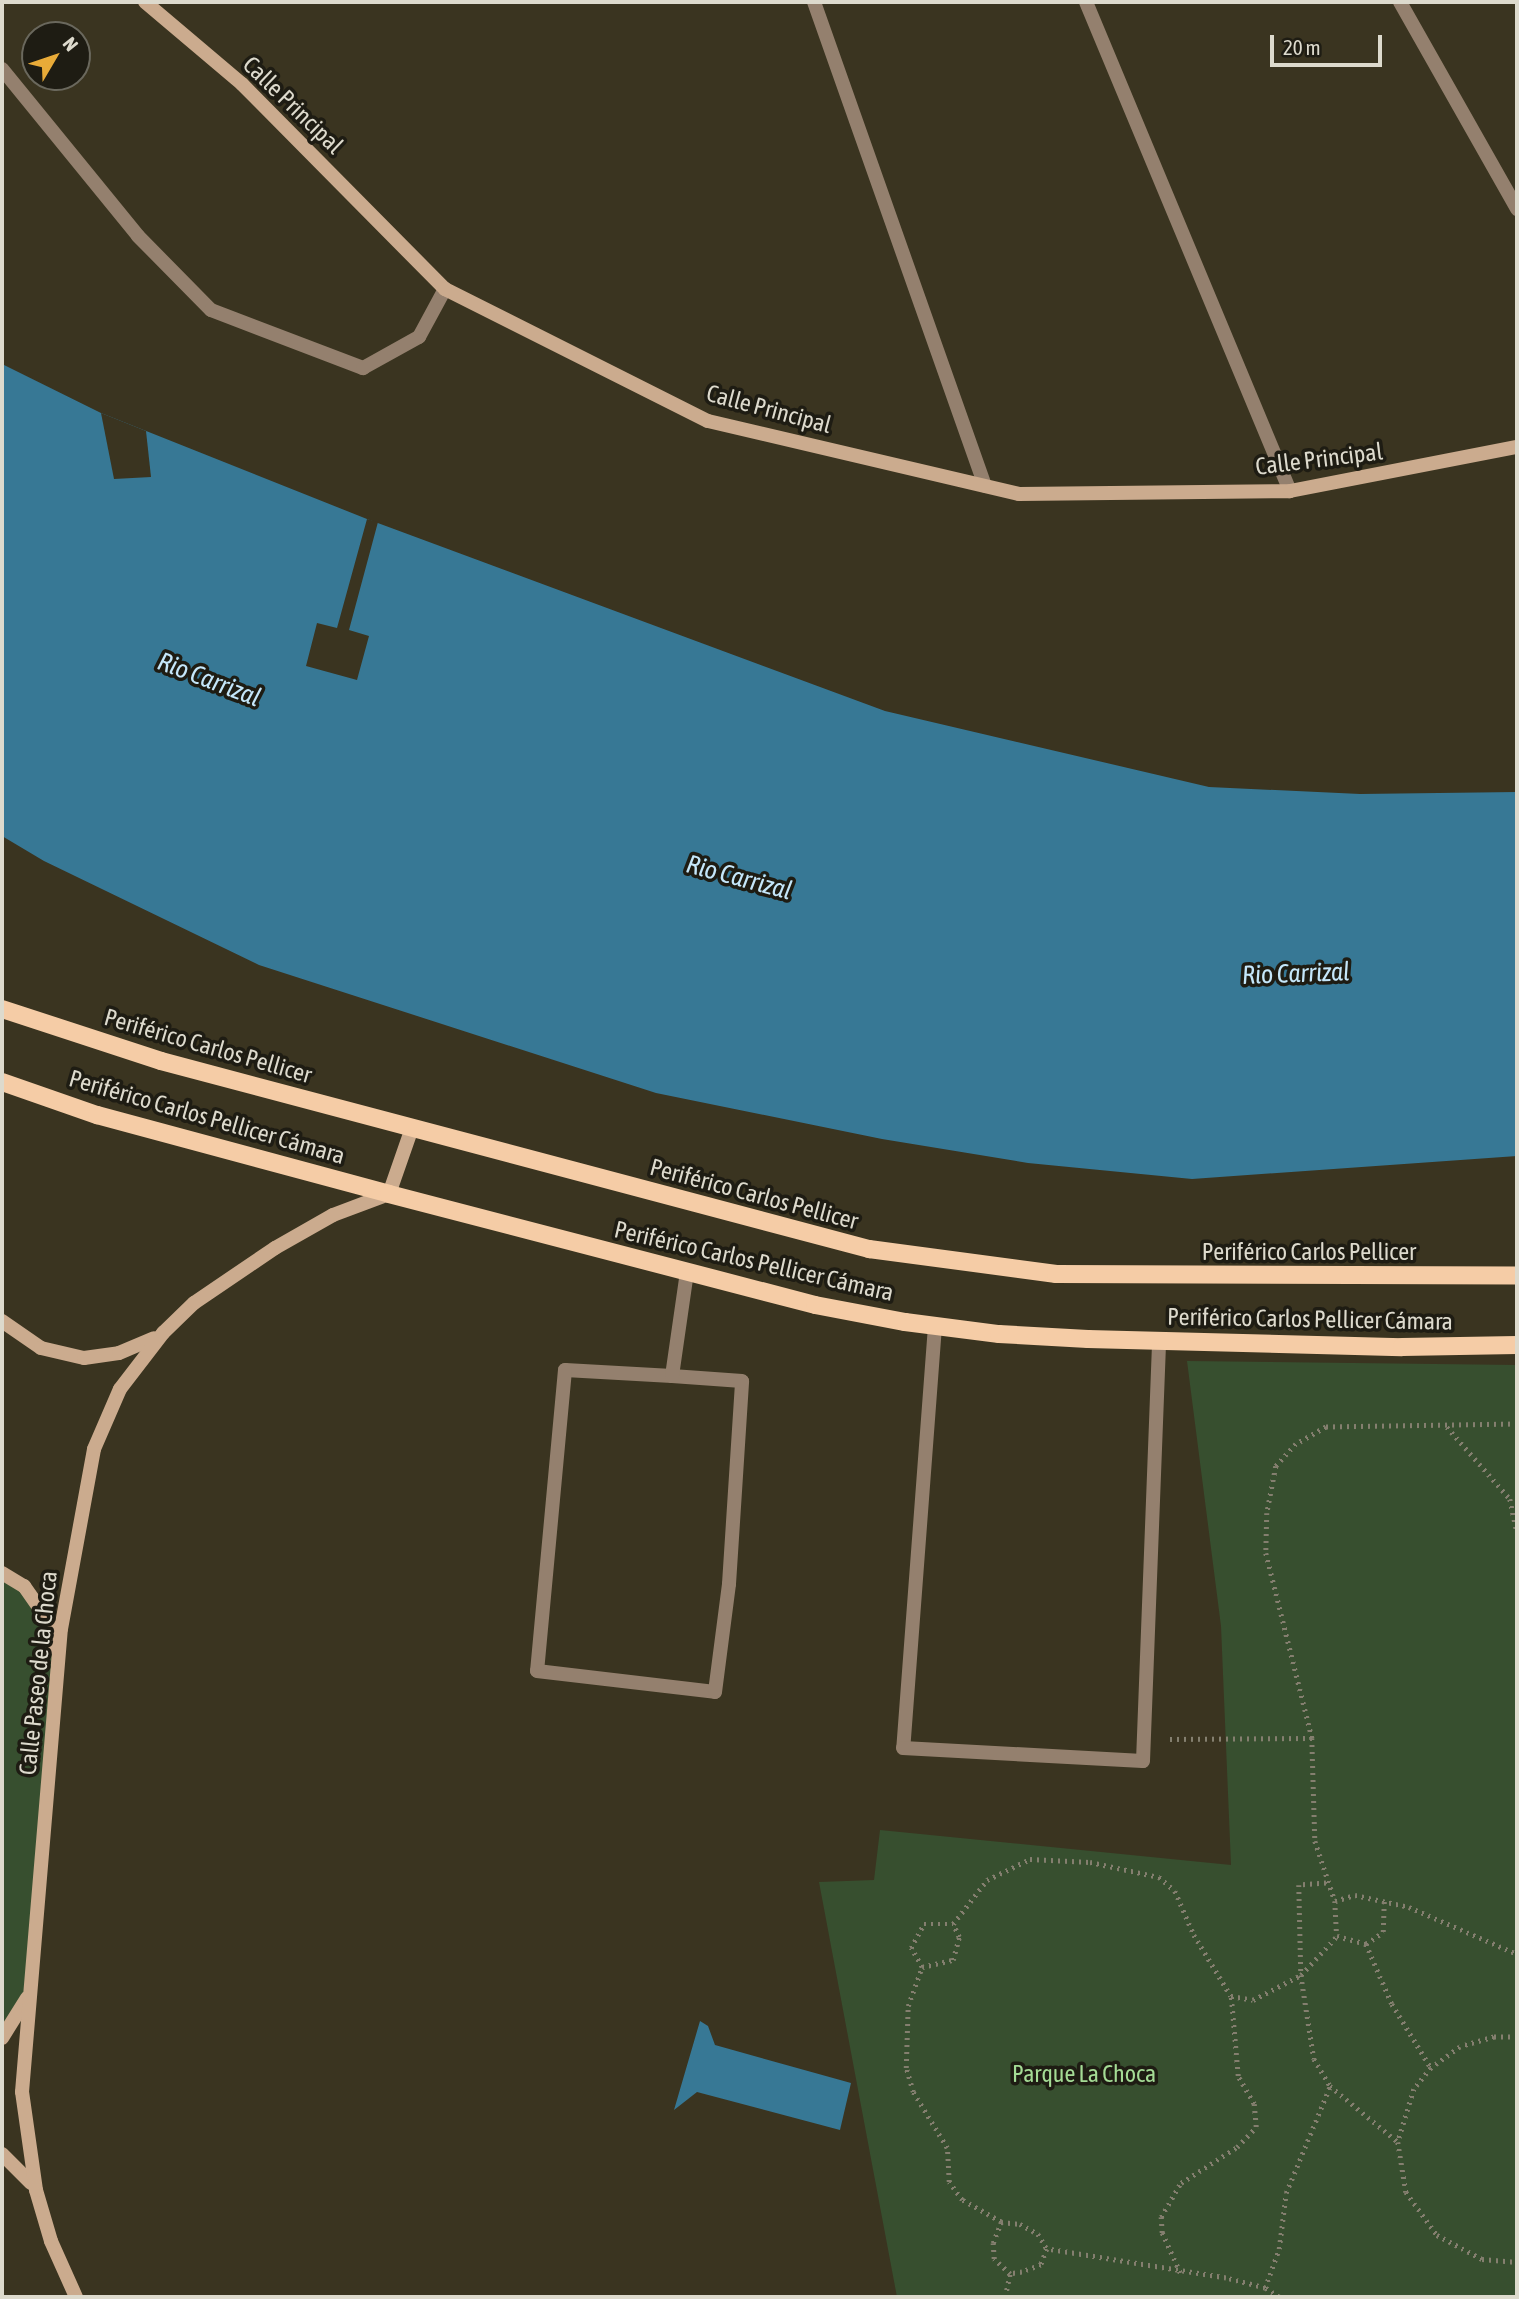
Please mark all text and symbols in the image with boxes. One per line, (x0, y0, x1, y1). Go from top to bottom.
north arrow (21, 21, 91, 91)
scale bar (1274, 21, 1386, 65)
text: N (59, 33, 83, 55)
text: 20 m (1283, 35, 1321, 59)
street label: Calle Principal (237, 50, 349, 160)
street label: Calle Principal (703, 379, 835, 439)
street label: Calle Principal (1254, 437, 1384, 481)
water label: Rio Carrizal (153, 646, 265, 714)
water label: Rio Carrizal (683, 849, 795, 907)
water label: Rio Carrizal (1242, 957, 1350, 991)
street label: Periférico Carlos Pellicer (101, 1003, 315, 1089)
street label: Periférico Carlos Pellicer Cámara (66, 1064, 348, 1170)
street label: Periférico Carlos Pellicer (647, 1152, 861, 1236)
street label: Periférico Carlos Pellicer Cámara (612, 1215, 896, 1307)
street label: Periférico Carlos Pellicer (1202, 1238, 1416, 1266)
street label: Periférico Carlos Pellicer Cámara (1167, 1302, 1453, 1336)
street label: Calle Paseo de la Choca (13, 1570, 63, 1776)
park label: Parque La Choca (1012, 2060, 1156, 2088)

